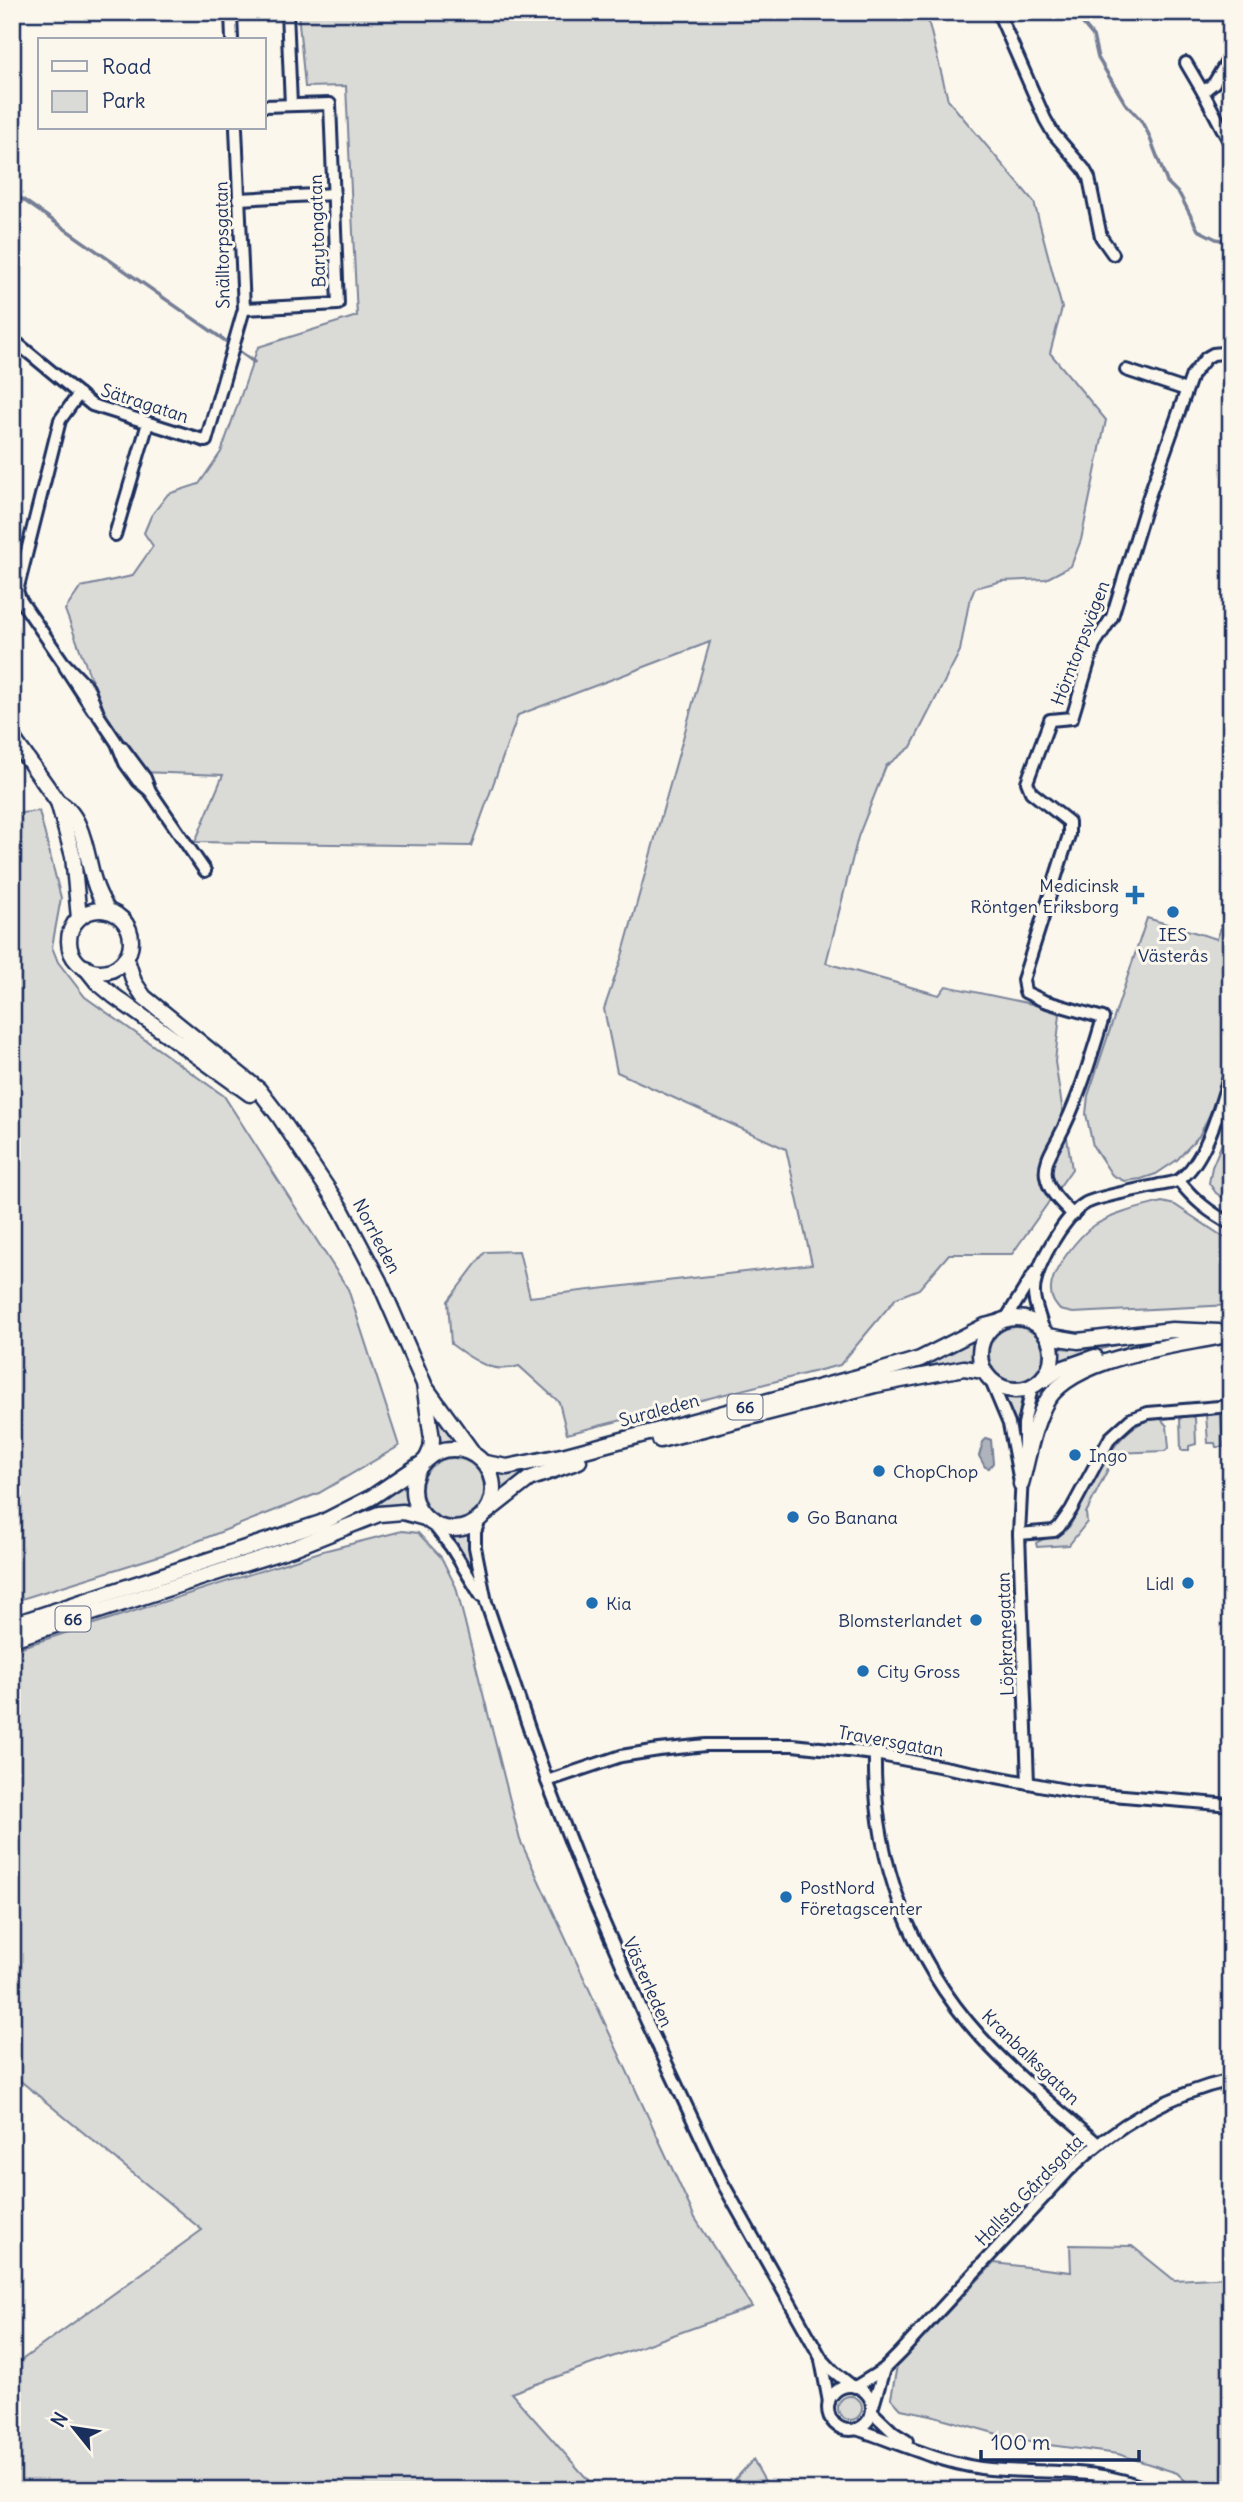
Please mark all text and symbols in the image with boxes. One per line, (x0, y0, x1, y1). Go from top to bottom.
legend (38, 38, 266, 130)
text: Road (102, 53, 151, 80)
text: Park (102, 87, 145, 114)
street label: Barytongatan (304, 174, 330, 288)
street label: Snälltorpsgatan (209, 181, 235, 309)
street label: Sätragatan (98, 378, 192, 428)
street label: Hörntorpsvägen (1046, 577, 1114, 709)
place label: Medicinsk Röntgen Eriksborg (970, 874, 1119, 918)
marker: Medicinsk Röntgen Eriksborg (1125, 885, 1145, 905)
marker: IES Västerås (1165, 904, 1181, 920)
place label: IES Västerås (1138, 923, 1208, 967)
street label: Norrleden (348, 1195, 406, 1277)
street label: Suraleden (616, 1388, 702, 1432)
road number: 66 (728, 1394, 762, 1420)
place label: Ingo (1089, 1444, 1127, 1467)
marker: Ingo (1067, 1447, 1083, 1463)
place label: ChopChop (893, 1460, 978, 1483)
marker: ChopChop (871, 1463, 887, 1479)
place label: Go Banana (807, 1506, 898, 1529)
marker: Go Banana (785, 1509, 801, 1525)
street label: Löpkranegatan (991, 1572, 1019, 1696)
place label: Lidl (1146, 1572, 1174, 1595)
marker: Lidl (1180, 1575, 1196, 1591)
place label: Kia (606, 1592, 631, 1615)
marker: Kia (584, 1595, 600, 1611)
road number: 66 (56, 1606, 90, 1632)
place label: Blomsterlandet (838, 1609, 962, 1632)
marker: Blomsterlandet (968, 1612, 984, 1628)
place label: City Gross (877, 1660, 960, 1683)
marker: City Gross (855, 1663, 871, 1679)
street label: Traversgatan (836, 1720, 946, 1762)
place label: PostNord Företagscenter (800, 1876, 923, 1920)
marker: PostNord Företagscenter (778, 1889, 794, 1905)
street label: Västerleden (618, 1933, 678, 2031)
street label: Kranbalksgatan (977, 2004, 1085, 2110)
street label: Hallsta Gårdsgata (970, 2130, 1088, 2250)
north arrow (38, 2394, 108, 2464)
text: N (46, 2408, 73, 2431)
scale bar (981, 2418, 1138, 2462)
text: 100 m (991, 2429, 1050, 2456)

